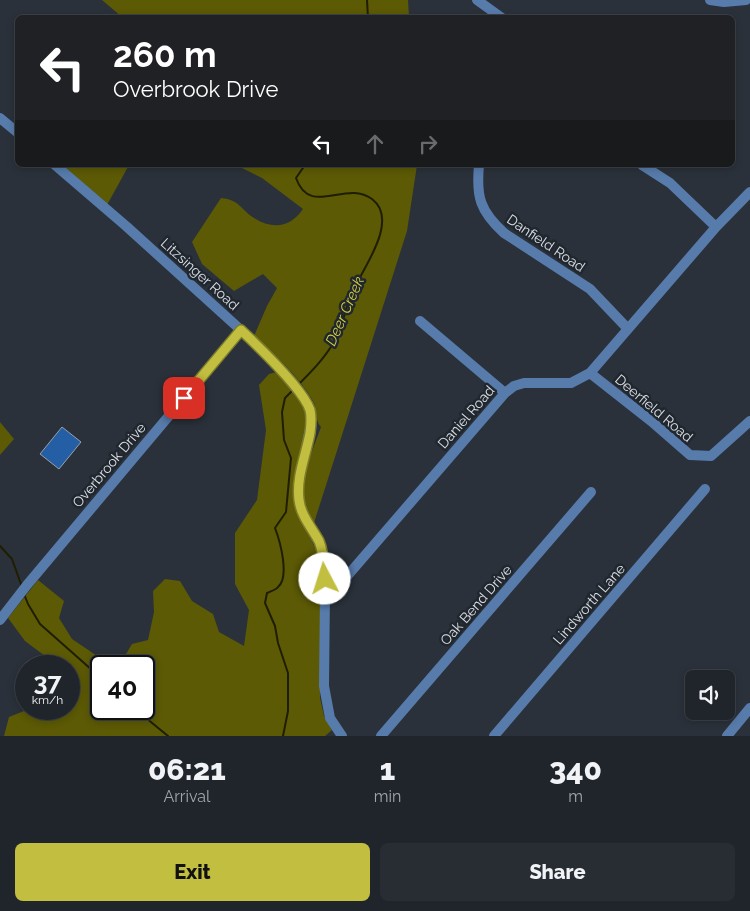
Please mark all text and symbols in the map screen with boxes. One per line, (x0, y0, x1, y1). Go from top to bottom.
text: 260 m (113, 34, 216, 75)
icon: left (30, 35, 95, 100)
text: Overbrook Drive (113, 76, 278, 102)
icon: left (308, 130, 336, 158)
icon: ahead (361, 130, 389, 158)
icon: right (414, 130, 442, 158)
street label: Danfield Road (504, 211, 588, 275)
street label: Litzsinger Road (158, 235, 242, 313)
water label: Deer Creek (322, 274, 368, 348)
street label: Deerfield Road (612, 371, 696, 445)
pin (163, 377, 205, 419)
street label: Daniel Road (435, 382, 497, 452)
icon: arrive (170, 384, 198, 412)
street label: Overbrook Drive (69, 420, 149, 510)
position arrow (298, 552, 350, 604)
street label: Lindworth Lane (550, 561, 628, 647)
street label: Oak Bend Drive (437, 562, 515, 648)
speed limit sign: 40 (90, 655, 155, 720)
text: 37 (34, 666, 61, 696)
map controls (685, 670, 735, 720)
button: sound (685, 670, 735, 720)
text: km/h (32, 693, 63, 707)
text: 06:21 (148, 752, 226, 787)
text: 1 (380, 752, 395, 787)
text: 340 (549, 752, 602, 787)
text: Arrival (163, 787, 210, 806)
text: min (374, 787, 401, 806)
text: m (568, 787, 583, 806)
button: Exit (15, 843, 370, 901)
button: Share (380, 843, 735, 901)

